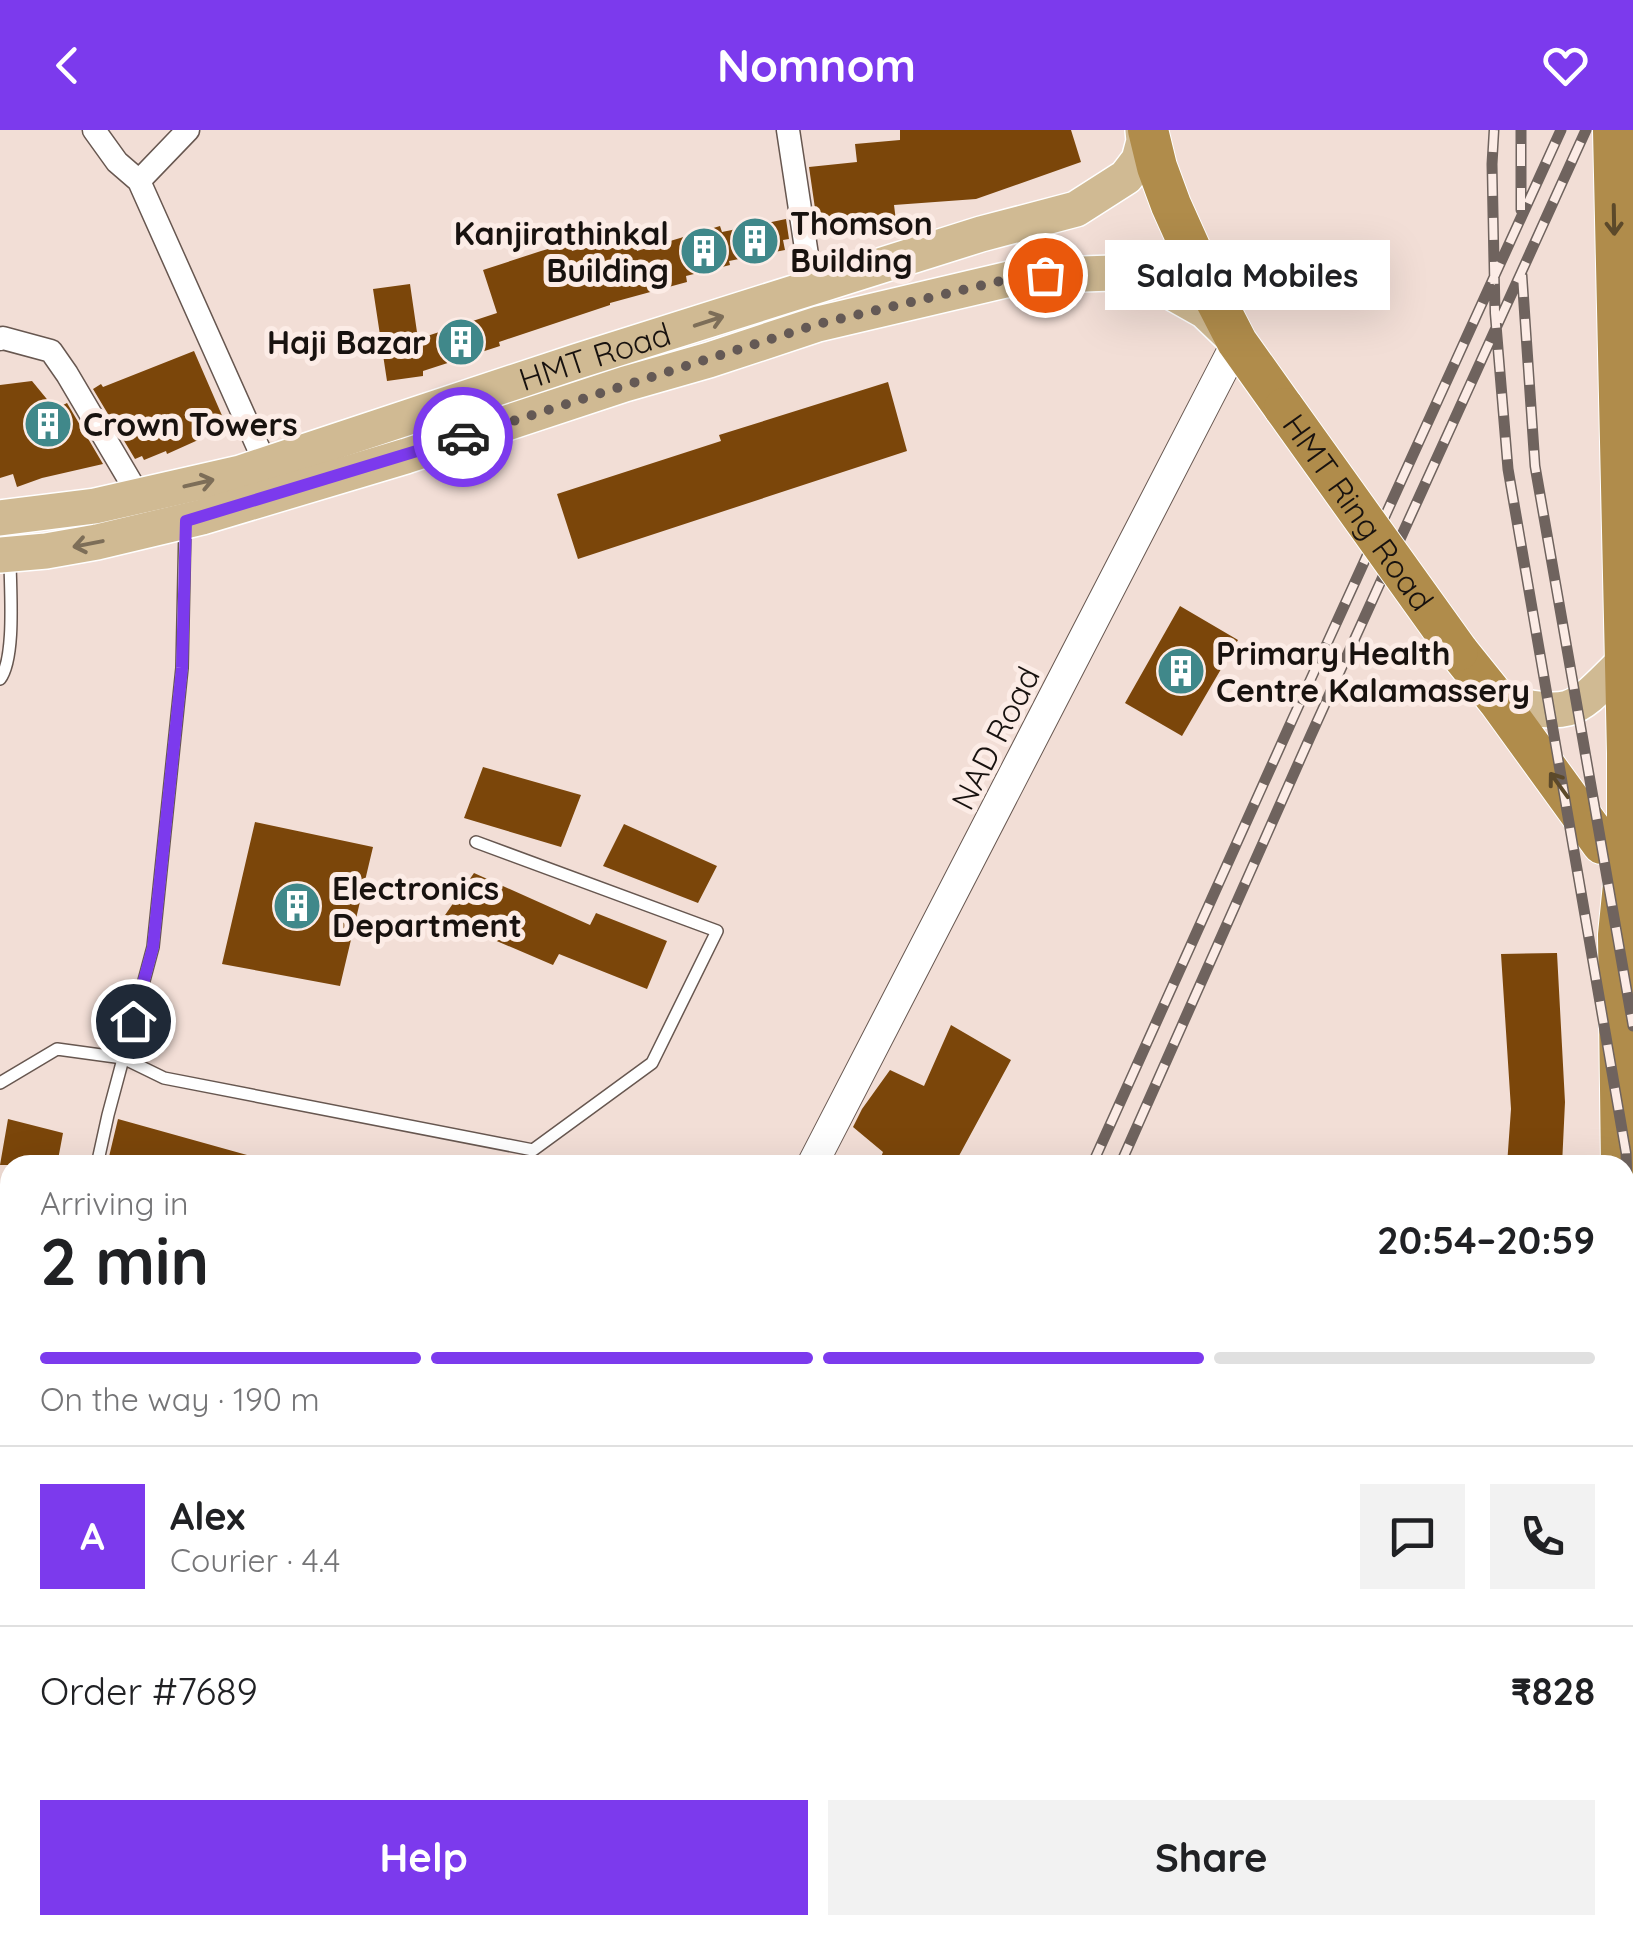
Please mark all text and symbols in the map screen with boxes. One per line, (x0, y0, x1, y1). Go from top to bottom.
text: Nomnom (717, 37, 916, 93)
icon: back (40, 38, 95, 93)
icon: heart (1538, 38, 1593, 93)
place label: Thomson Building (790, 203, 933, 280)
one-way arrow (1604, 204, 1624, 236)
place label: Kanjirathinkal Building (454, 213, 669, 290)
building icon: Thomson Building (729, 215, 781, 267)
building icon: Kanjirathinkal Building (678, 225, 730, 277)
pin (1003, 233, 1088, 318)
callout: Salala Mobiles (1105, 240, 1390, 310)
icon: bag (1018, 248, 1073, 303)
text: Salala Mobiles (1136, 255, 1359, 295)
one-way arrow (693, 311, 724, 329)
street label: HMT Road (514, 313, 676, 399)
building icon: Haji Bazar (435, 316, 487, 368)
place label: Haji Bazar (267, 322, 426, 362)
courier (413, 387, 513, 487)
building icon: Crown Towers (22, 398, 74, 450)
place label: Crown Towers (83, 404, 298, 444)
street label: HMT Ring Road (1275, 406, 1442, 618)
icon: car (436, 410, 491, 465)
one-way arrow (182, 473, 214, 491)
one-way arrow (73, 535, 105, 554)
place label: Primary Health Centre Kalamassery (1216, 633, 1530, 710)
building icon: Primary Health Centre Kalamassery (1155, 645, 1207, 697)
street label: NAD Road (942, 660, 1048, 816)
one-way arrow (1549, 772, 1570, 800)
place label: Electronics Department (332, 868, 522, 945)
building icon: Electronics Department (271, 880, 323, 932)
pin (91, 979, 176, 1064)
icon: home (106, 994, 161, 1049)
text: Arriving in (40, 1183, 189, 1223)
text: 20:54–20:59 (1377, 1216, 1595, 1264)
text: 2 min (40, 1220, 209, 1301)
text: On the way · 190 m (40, 1379, 320, 1419)
button: chat (1360, 1484, 1465, 1589)
button: phone (1490, 1484, 1595, 1589)
text: Alex (170, 1492, 245, 1540)
text: A (80, 1512, 105, 1560)
text: Courier · 4.4 (170, 1540, 340, 1580)
text: Order #7689 (40, 1667, 258, 1715)
text: ₹828 (1511, 1667, 1595, 1715)
button: Help (40, 1800, 808, 1915)
button: Share (828, 1800, 1595, 1915)

